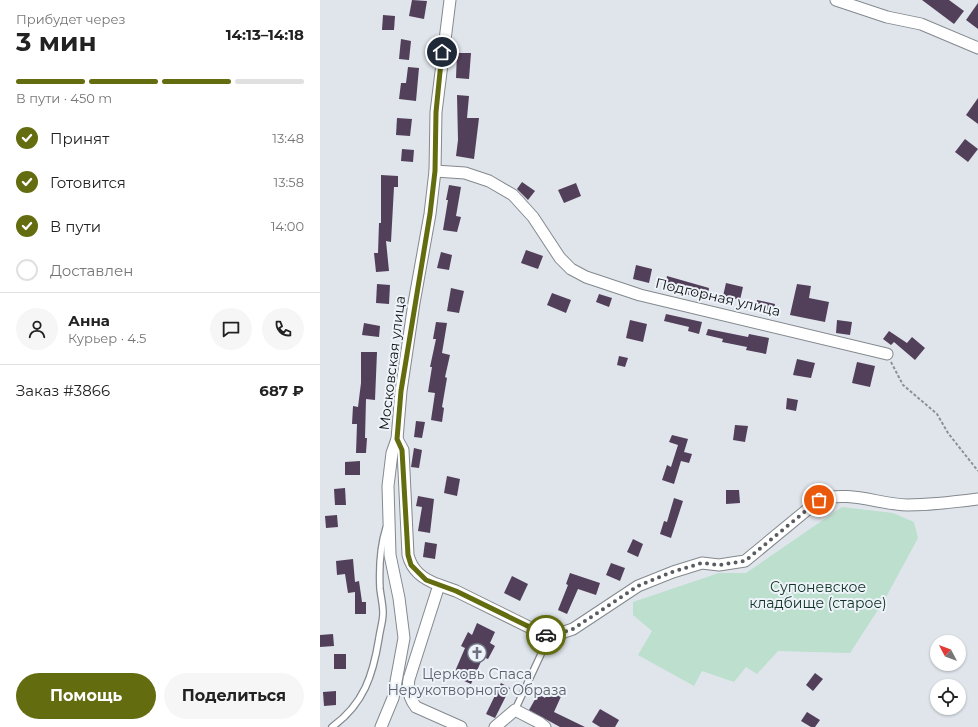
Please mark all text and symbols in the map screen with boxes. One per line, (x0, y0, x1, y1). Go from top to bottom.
text: Прибудет через (16, 11, 125, 27)
text: 14:13–14:18 (226, 25, 304, 44)
text: 3 мин (16, 26, 96, 58)
pin (425, 35, 459, 69)
icon: home (431, 41, 453, 63)
text: В пути · 450 m (16, 90, 112, 106)
icon: check (16, 127, 38, 149)
text: Принят (50, 129, 109, 148)
text: 13:48 (272, 130, 304, 146)
icon: check (16, 171, 38, 193)
text: Готовится (50, 173, 126, 192)
text: 13:58 (274, 174, 304, 190)
icon: check (16, 215, 38, 237)
text: В пути (50, 217, 101, 236)
text: 14:00 (271, 218, 304, 234)
text: Доставлен (50, 261, 133, 280)
street label: Подгорная улица (654, 274, 782, 320)
street label: Московская улица (375, 295, 409, 431)
button: person (16, 308, 58, 350)
button: chat (210, 308, 252, 350)
button: phone (262, 308, 304, 350)
text: Анна (68, 311, 110, 330)
text: Курьер · 4.5 (68, 330, 146, 346)
text: Заказ #3866 (16, 381, 110, 400)
text: 687 ₽ (259, 381, 304, 400)
pin (802, 483, 836, 517)
icon: bag (808, 489, 830, 511)
park label: Супоневское кладбище (старое) (749, 578, 887, 612)
courier (526, 615, 566, 655)
icon: car (535, 624, 557, 646)
north arrow (930, 635, 966, 671)
map controls (930, 635, 966, 715)
church icon: Церковь Спаса Нерукотворного Образа (466, 642, 488, 664)
place label: Церковь Спаса Нерукотворного Образа (387, 665, 567, 699)
button: Помощь (16, 673, 156, 719)
button: Поделиться (164, 673, 304, 719)
button: locate (930, 679, 966, 715)

